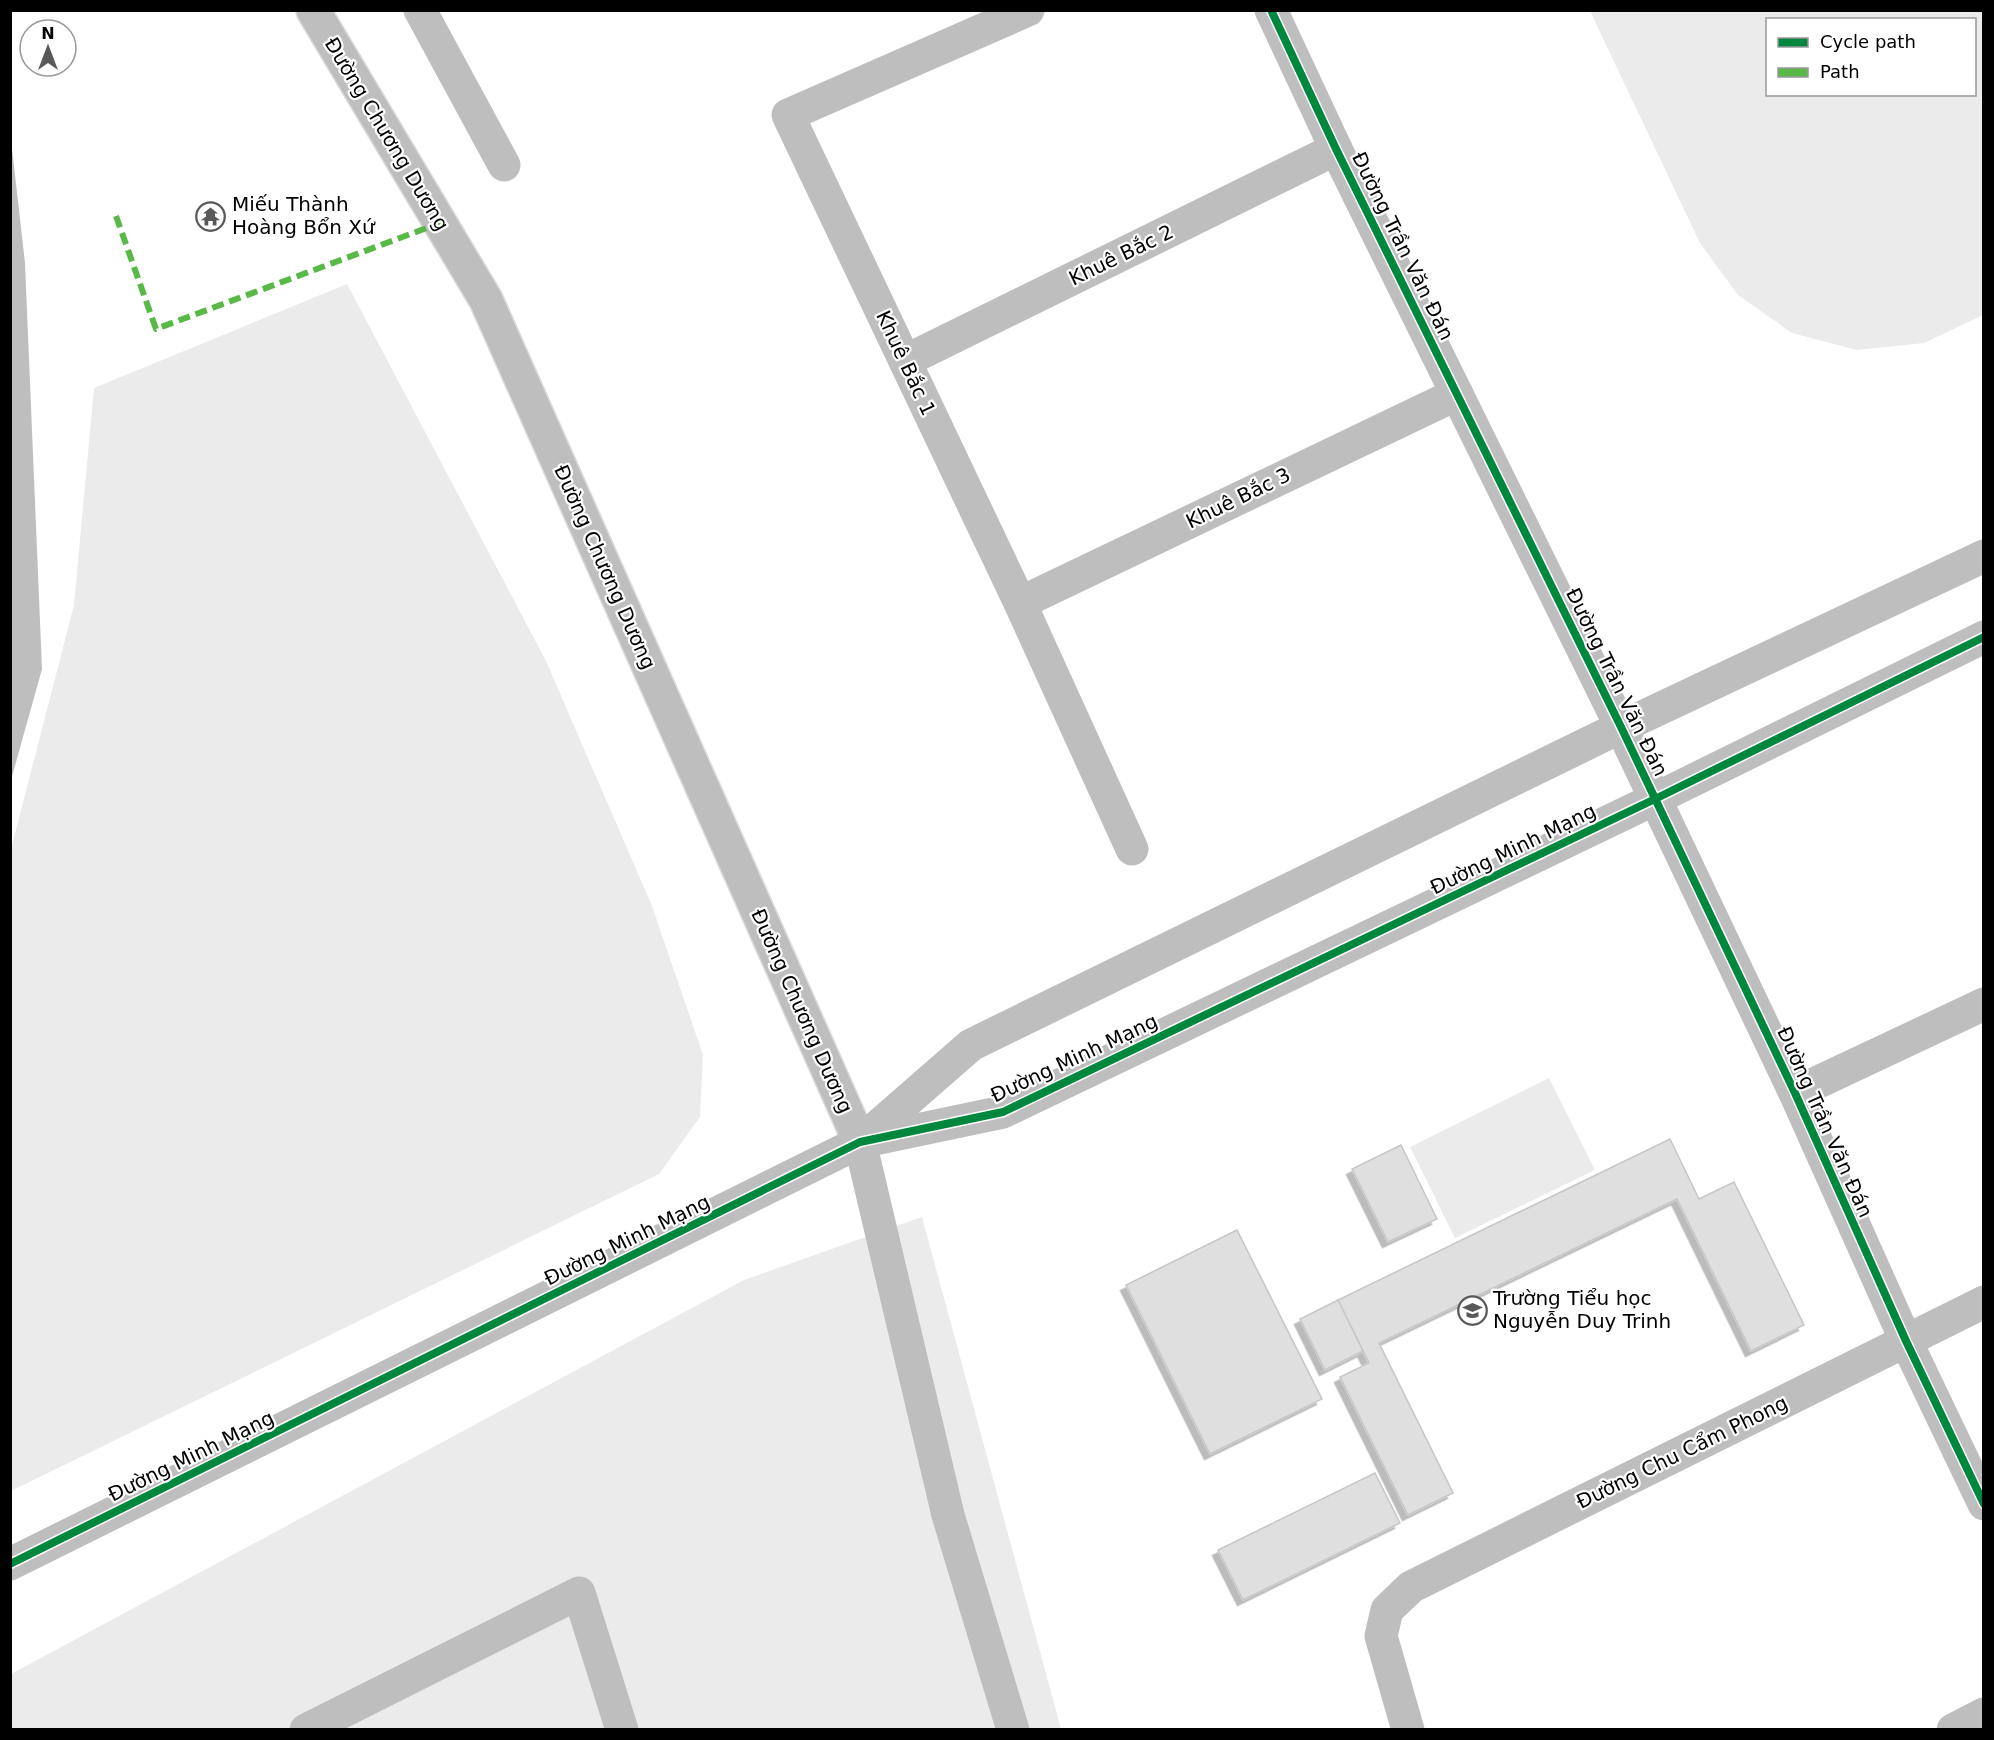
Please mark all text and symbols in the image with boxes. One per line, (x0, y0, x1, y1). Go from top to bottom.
north arrow (18, 18, 78, 78)
legend (1766, 18, 1976, 96)
text: N (41, 24, 55, 43)
text: Cycle path (1820, 31, 1916, 52)
street label: Đường Chương Dương (320, 33, 454, 235)
text: Path (1820, 61, 1860, 82)
street label: Đường Trần Văn Đán (1347, 148, 1459, 344)
place label: Miếu Thành Hoàng Bổn Xứ (232, 192, 376, 239)
temple icon: Miếu Thành Hoàng Bổn Xứ (195, 200, 227, 232)
street label: Khuê Bắc 2 (1065, 219, 1177, 291)
street label: Khuê Bắc 1 (871, 307, 941, 419)
street label: Đường Chương Dương (549, 461, 661, 673)
street label: Khuê Bắc 3 (1182, 462, 1294, 534)
street label: Đường Trần Văn Đán (1561, 584, 1673, 780)
street label: Đường Minh Mạng (1426, 798, 1600, 900)
street label: Đường Chương Dương (746, 905, 858, 1117)
street label: Đường Minh Mạng (987, 1009, 1161, 1107)
street label: Đường Trần Văn Đán (1772, 1023, 1878, 1221)
street label: Đường Minh Mạng (540, 1189, 714, 1291)
place label: Trường Tiểu học Nguyễn Duy Trinh (1492, 1286, 1671, 1333)
school or university icon: Trường Tiểu học Nguyễn Duy Trinh (1456, 1294, 1488, 1326)
street label: Đường Chu Cẩm Phong (1572, 1390, 1792, 1514)
street label: Đường Minh Mạng (104, 1405, 278, 1507)

